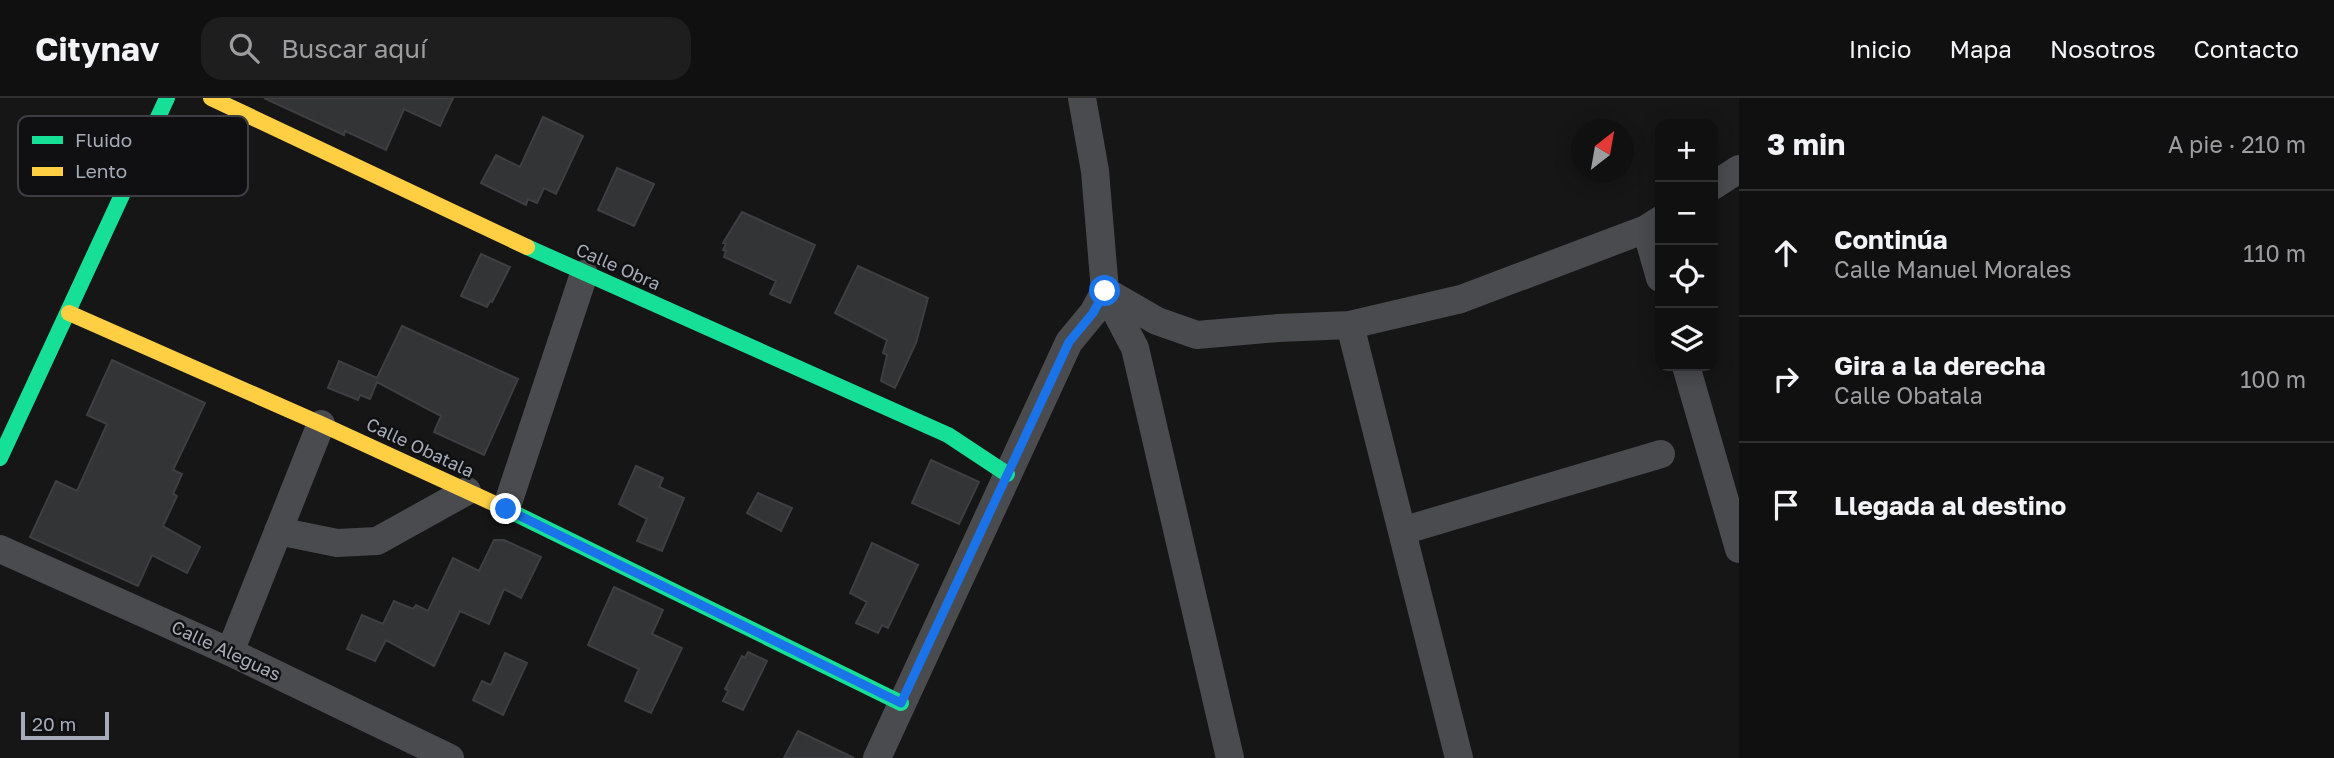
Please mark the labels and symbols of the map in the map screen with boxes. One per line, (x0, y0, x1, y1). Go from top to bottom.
legend (18, 116, 248, 196)
north arrow (1571, 119, 1634, 182)
text: Fluido (75, 128, 132, 151)
text: Lento (75, 159, 127, 182)
street label: Calle Obra (573, 238, 664, 294)
route start (1089, 275, 1120, 306)
street label: Calle Obatala (363, 413, 478, 482)
route end (490, 493, 521, 524)
street label: Calle Aleguas (168, 615, 285, 685)
scale bar (21, 709, 108, 741)

